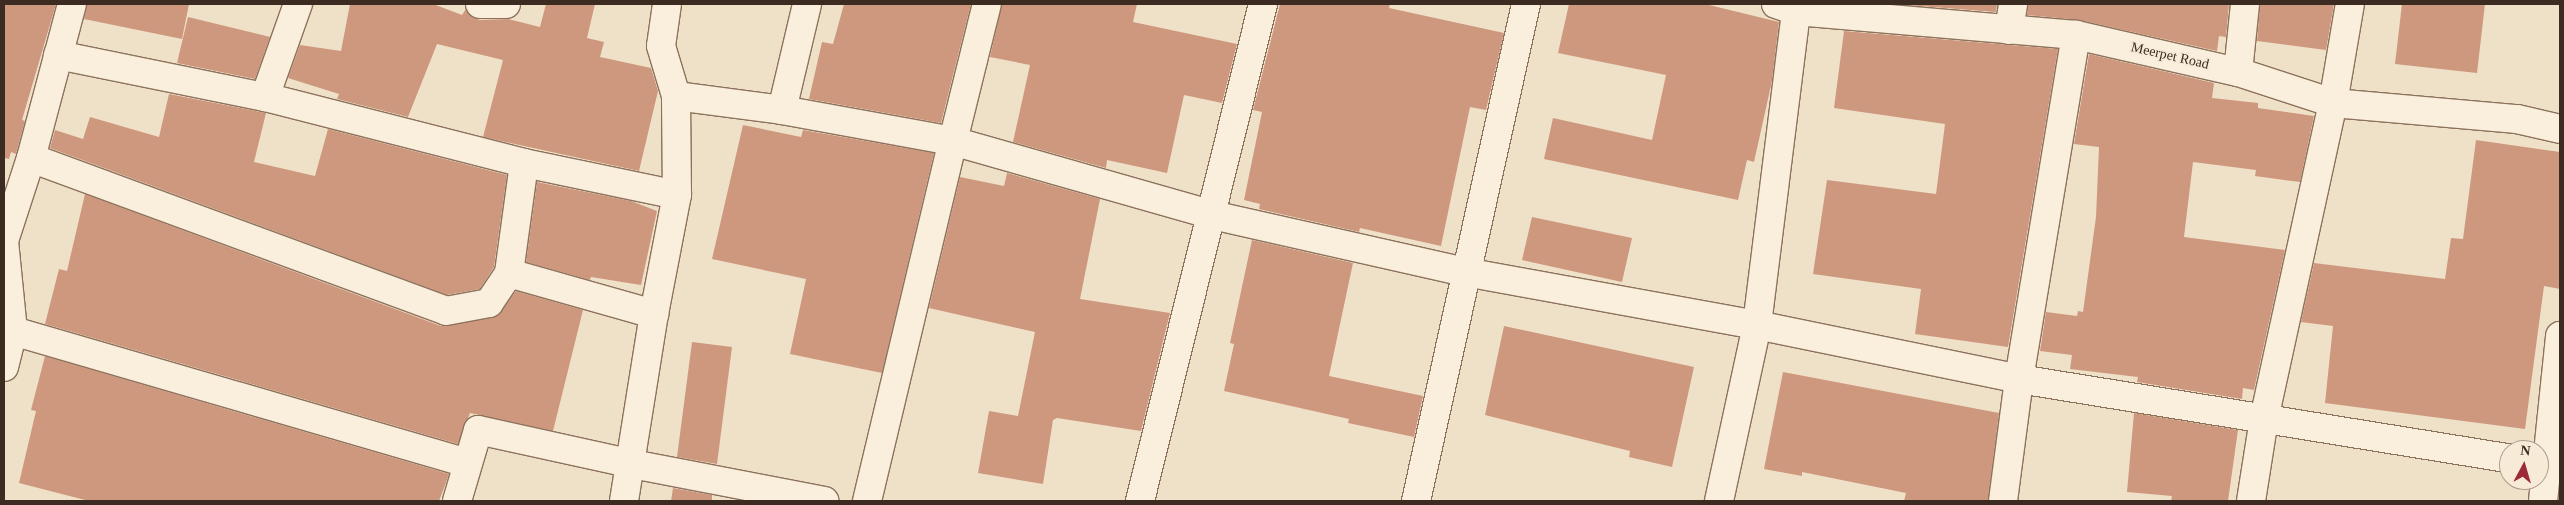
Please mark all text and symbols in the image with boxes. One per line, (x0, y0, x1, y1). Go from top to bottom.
street label: Meerpet Road (2129, 39, 2211, 73)
north arrow (2499, 440, 2549, 490)
text: N (2520, 443, 2531, 459)

